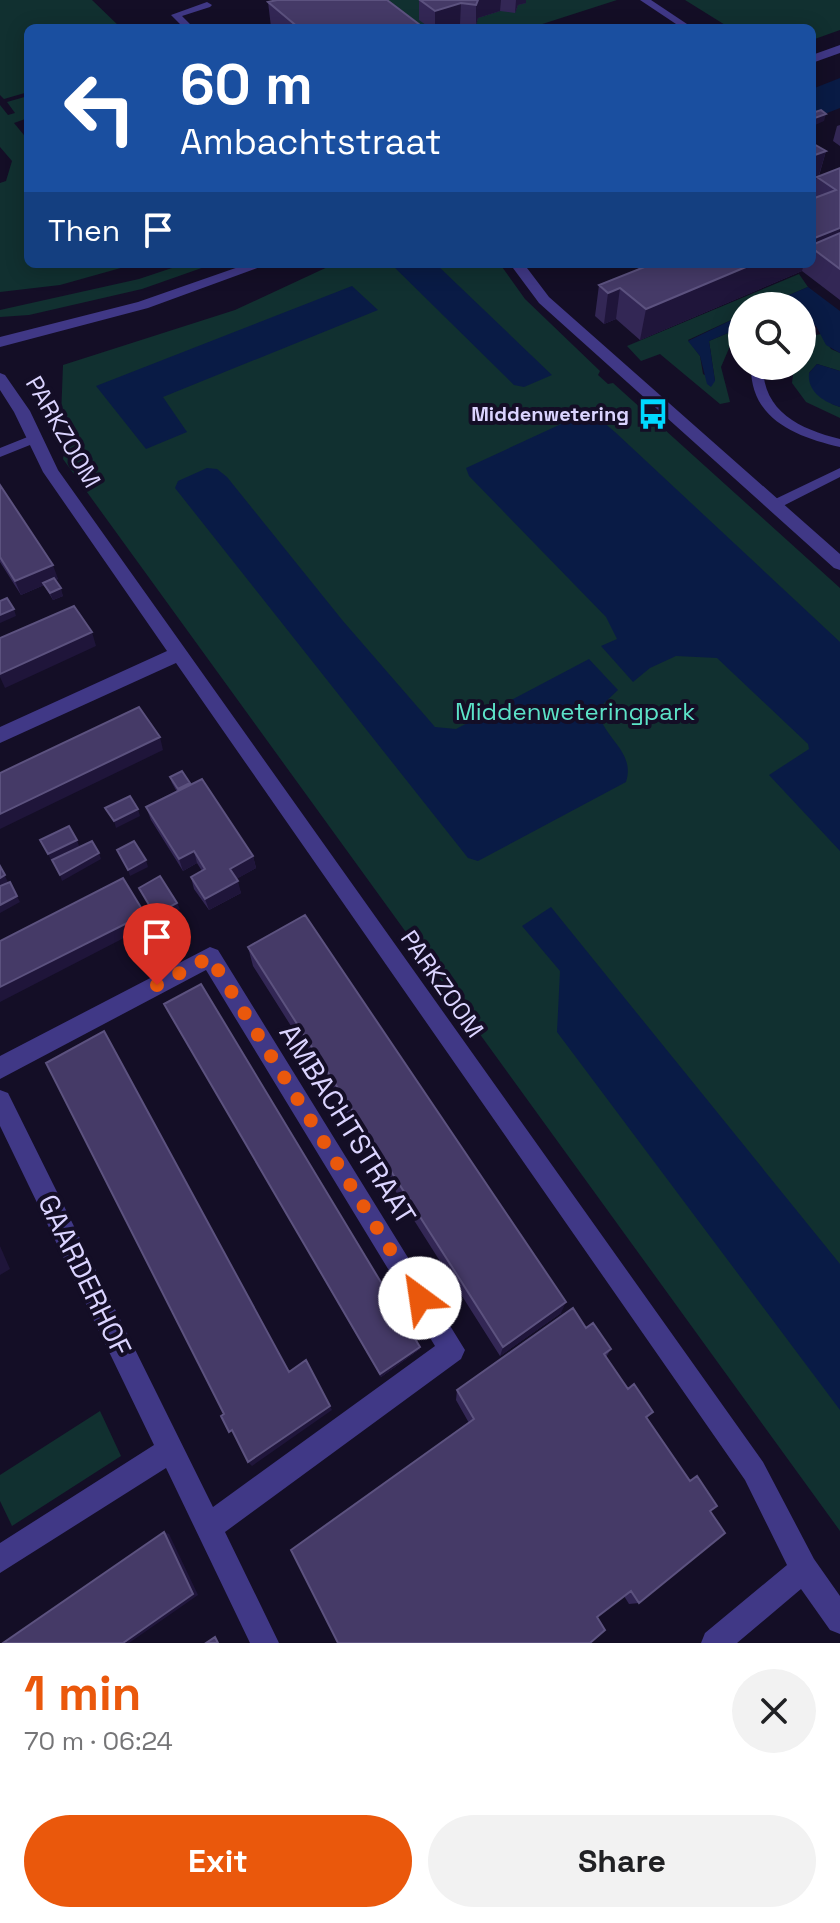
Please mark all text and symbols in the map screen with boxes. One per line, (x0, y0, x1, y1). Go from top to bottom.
text: 60 m (180, 49, 313, 120)
icon: left (48, 56, 152, 160)
text: Ambachtstraat (180, 119, 442, 165)
icon: arrive (136, 208, 180, 252)
text: Then (48, 211, 120, 250)
map controls (728, 292, 816, 380)
button: search (728, 292, 816, 380)
street label: PARKZOOM (19, 370, 108, 493)
bus stop icon: Middenwetering (636, 397, 670, 431)
place label: Middenwetering (471, 401, 629, 427)
park label: Middenweteringpark (455, 696, 695, 727)
pin (123, 903, 191, 985)
icon: arrive (135, 915, 179, 959)
street label: PARKZOOM (394, 924, 491, 1044)
street label: AMBACHTSTRAAT (272, 1017, 424, 1231)
street label: GAARDERHOF (30, 1188, 140, 1362)
position arrow (378, 1256, 462, 1340)
text: 1 min (24, 1663, 141, 1724)
button: close (732, 1669, 816, 1753)
text: 70 m · 06:24 (24, 1724, 173, 1758)
button: Exit (24, 1815, 412, 1907)
button: Share (428, 1815, 816, 1907)

